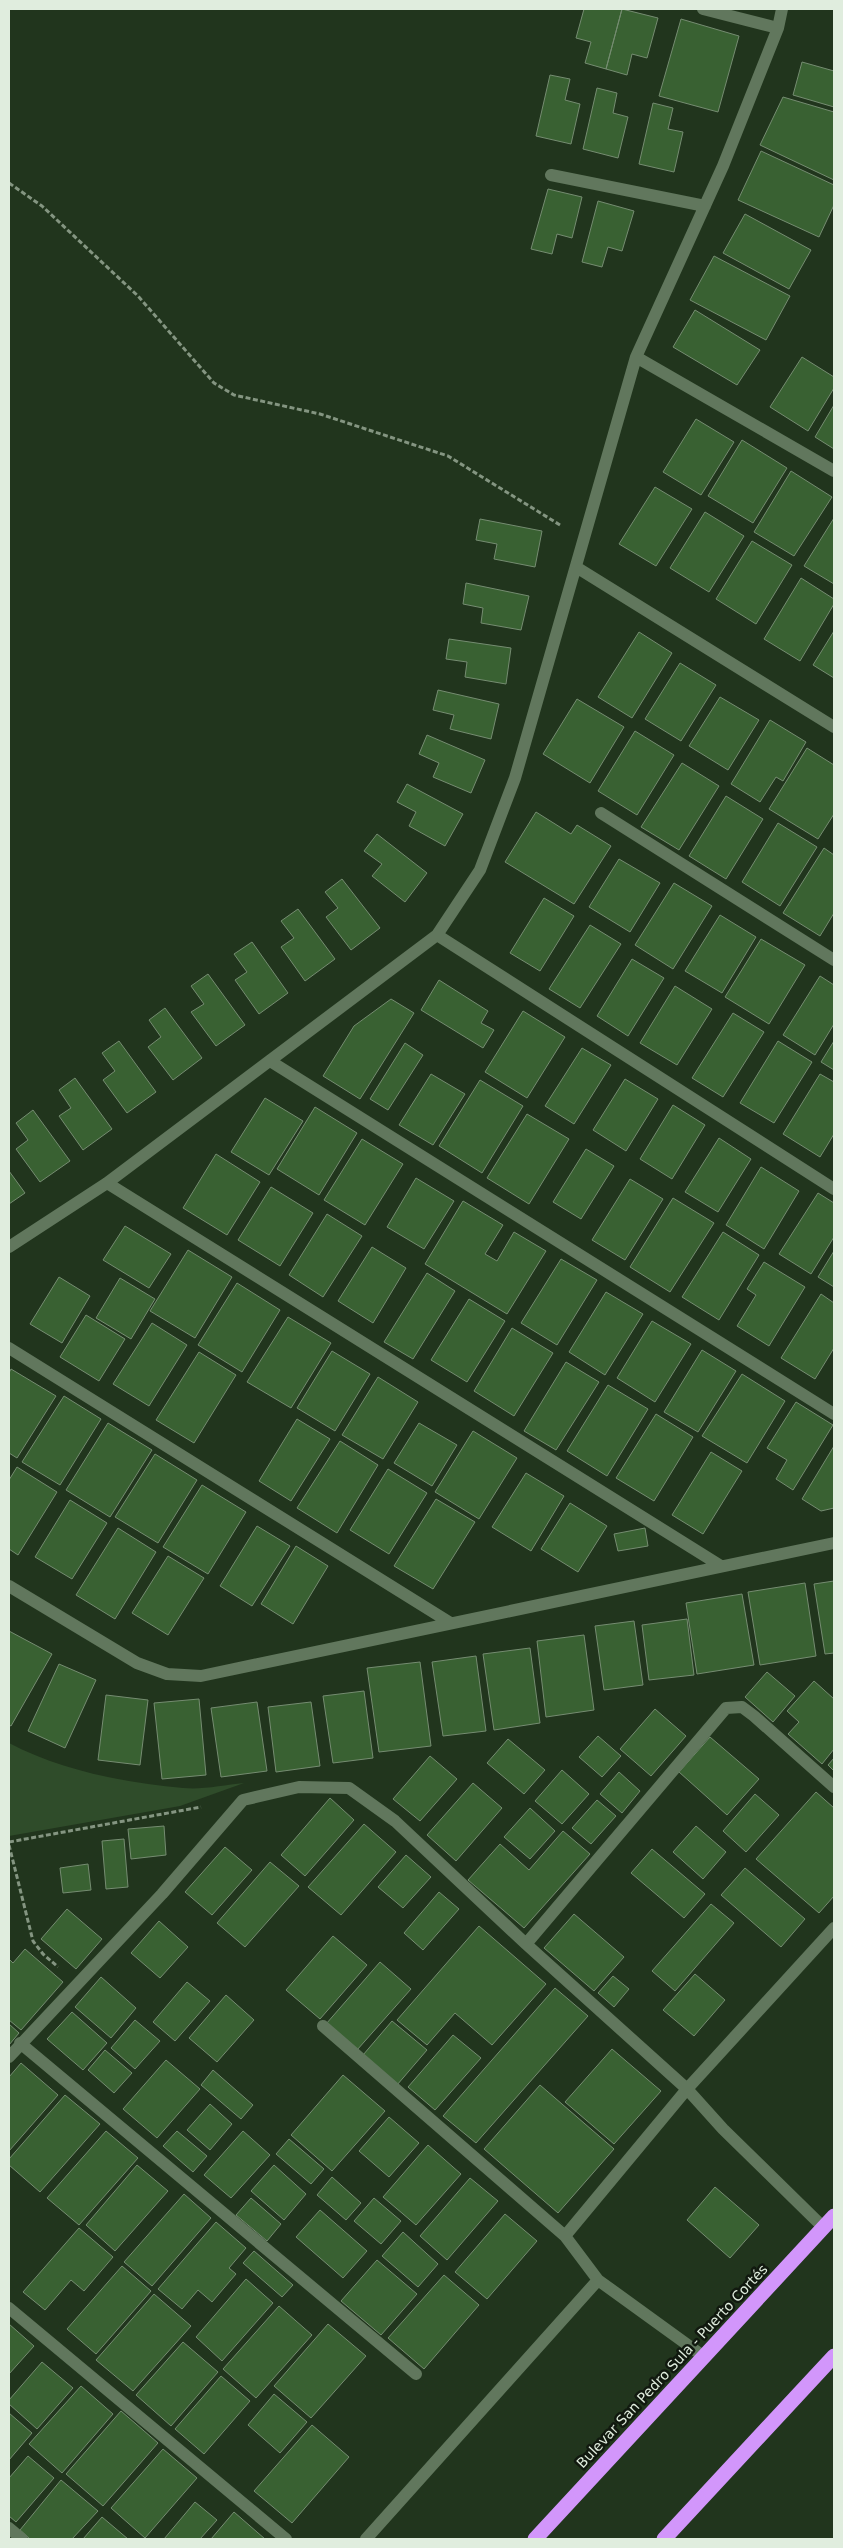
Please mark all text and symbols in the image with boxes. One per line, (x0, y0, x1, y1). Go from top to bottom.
street label: Bulevar San Pedro Sula - Puerto Cortés (573, 2261, 771, 2471)

